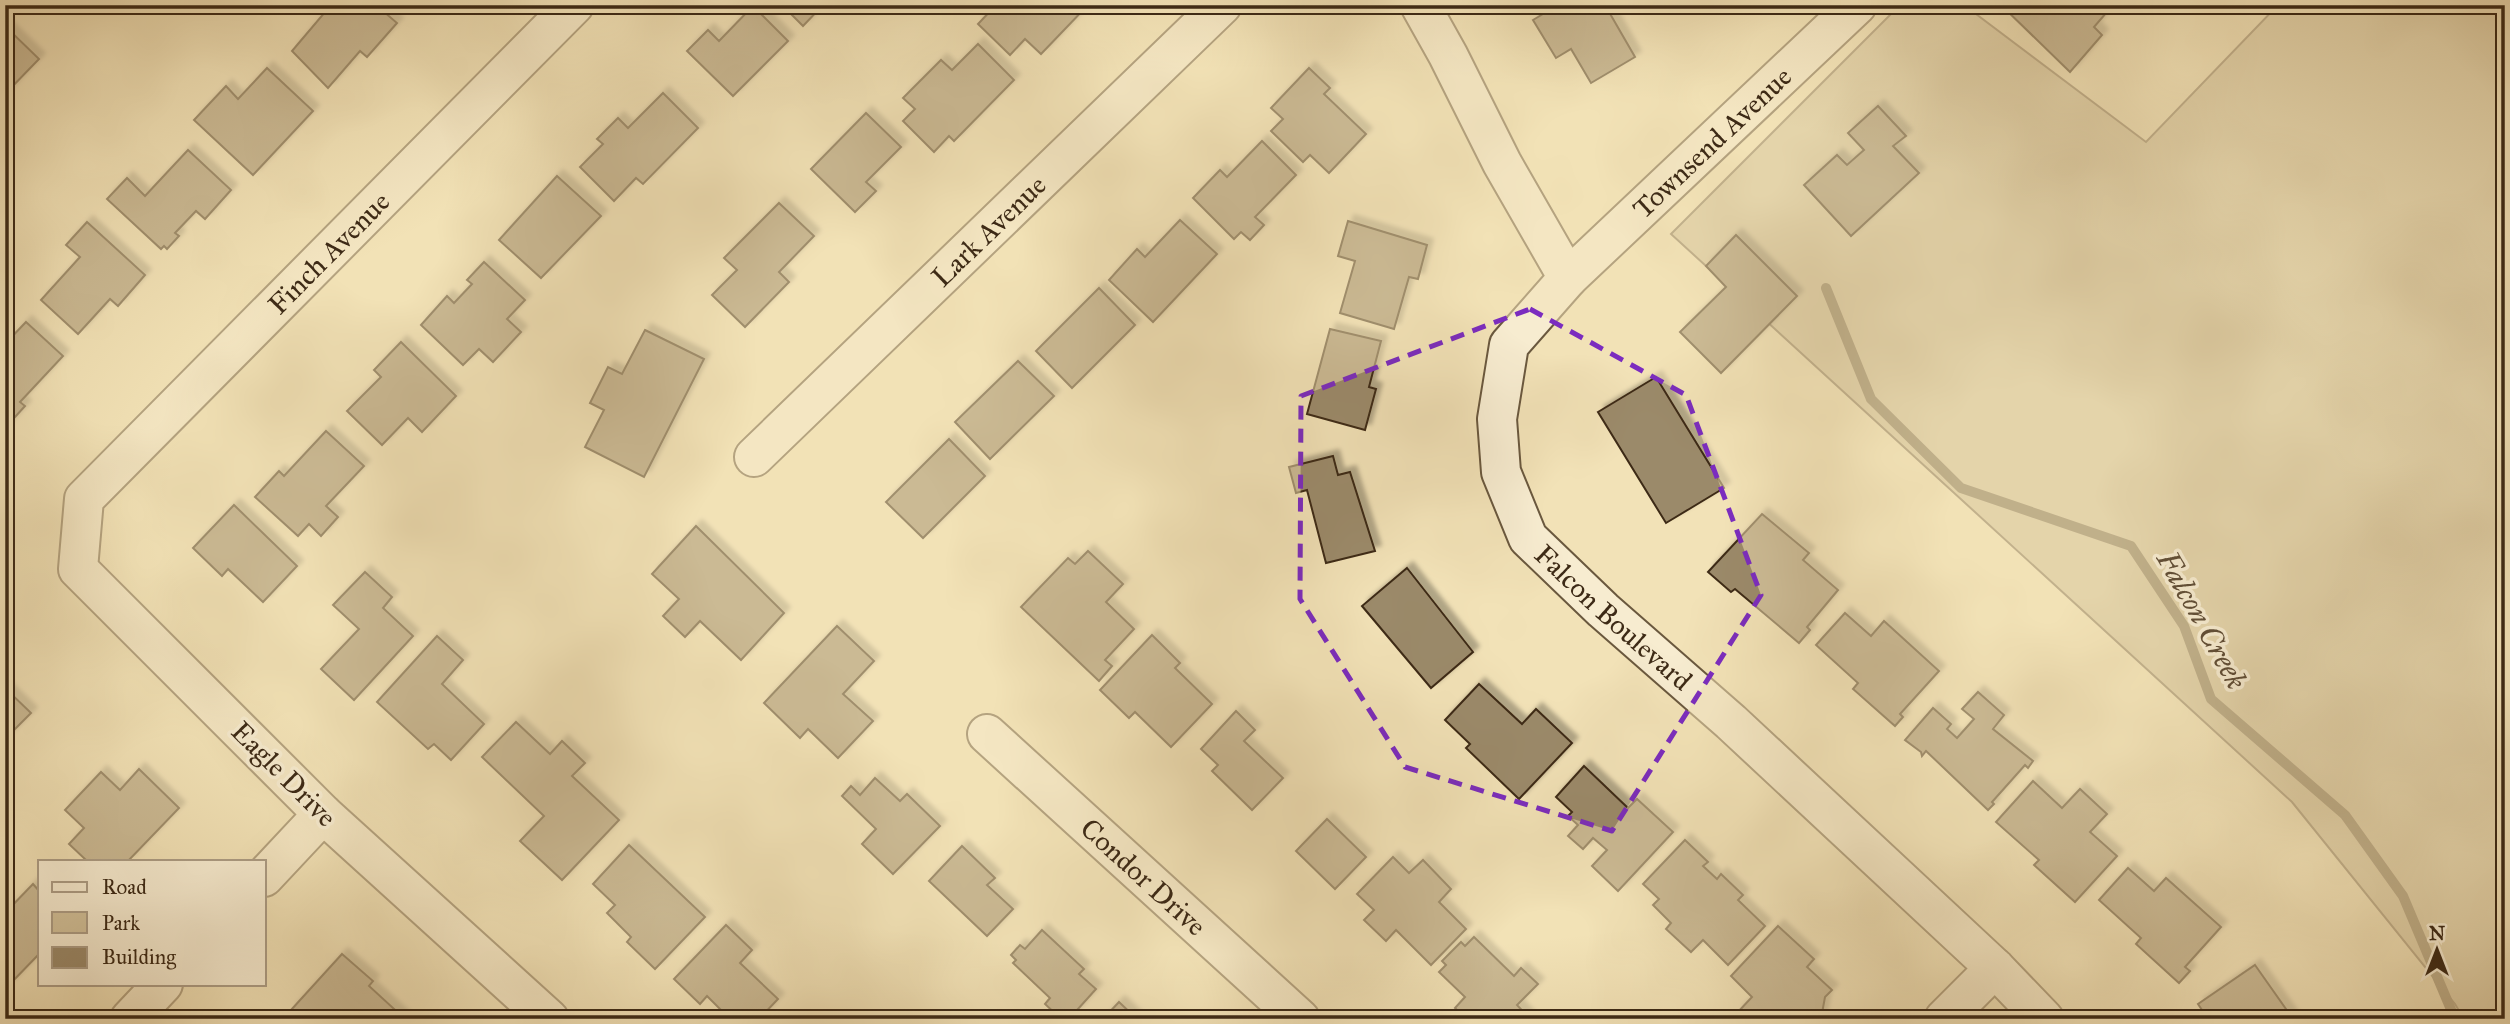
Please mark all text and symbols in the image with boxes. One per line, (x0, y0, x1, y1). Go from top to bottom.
street label: Townsend Avenue (1625, 59, 1799, 225)
street label: Lark Avenue (924, 167, 1053, 294)
street label: Finch Avenue (260, 184, 397, 321)
street label: Falcon Boulevard (1528, 537, 1700, 698)
water label: Falcon Creek (2149, 544, 2255, 696)
street label: Eagle Drive (224, 714, 344, 834)
street label: Condor Drive (1073, 811, 1214, 943)
legend (38, 860, 266, 986)
text: Road (102, 874, 147, 900)
text: Park (102, 910, 140, 936)
north arrow (2402, 916, 2472, 986)
text: N (2429, 922, 2445, 945)
text: Building (102, 944, 176, 970)

